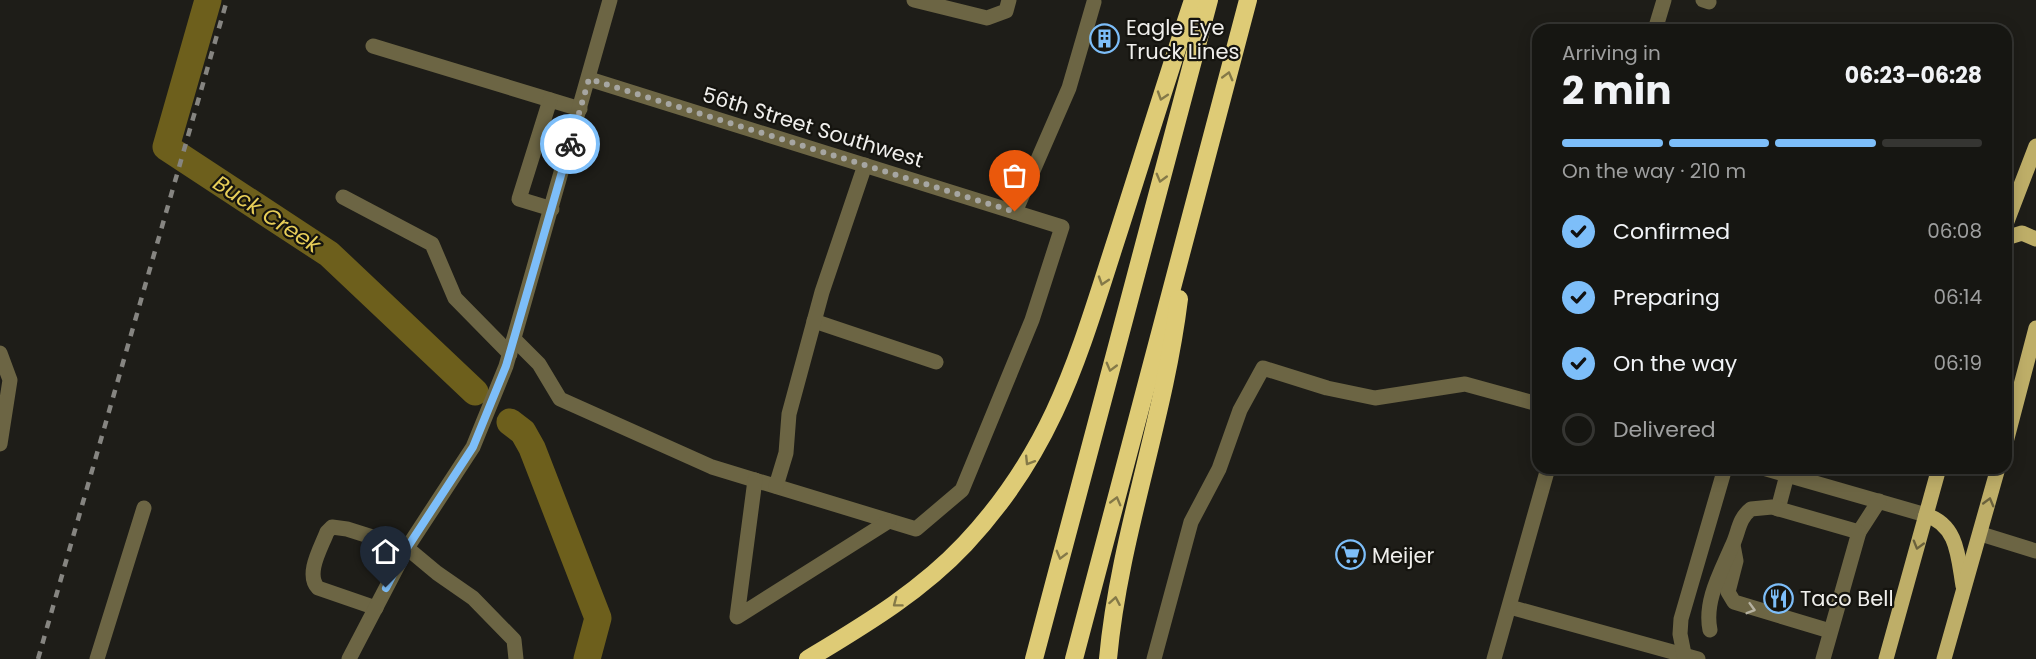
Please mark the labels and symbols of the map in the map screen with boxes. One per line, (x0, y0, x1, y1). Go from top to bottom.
place label: Eagle Eye Truck Lines (1126, 13, 1239, 66)
building icon: Eagle Eye Truck Lines (1089, 23, 1121, 55)
one-way arrow (1221, 71, 1234, 81)
street label: 56th Street Southwest (699, 80, 927, 174)
one-way arrow (1157, 90, 1169, 101)
courier (540, 114, 600, 174)
pin (989, 150, 1040, 212)
water label: Buck Creek (207, 168, 328, 261)
one-way arrow (1155, 173, 1168, 183)
one-way arrow (1097, 275, 1110, 286)
one-way arrow (1105, 361, 1118, 371)
one-way arrow (1025, 454, 1036, 465)
one-way arrow (1108, 496, 1121, 506)
one-way arrow (1982, 497, 1995, 507)
pin (360, 526, 411, 588)
supermarket icon: Meijer (1335, 539, 1367, 571)
one-way arrow (1913, 539, 1925, 549)
place label: Meijer (1372, 541, 1434, 570)
one-way arrow (1056, 549, 1068, 560)
restaurant icon: Taco Bell (1763, 582, 1795, 614)
place label: Taco Bell (1800, 584, 1894, 613)
one-way arrow (892, 596, 903, 607)
one-way arrow (1108, 596, 1121, 606)
one-way arrow (1745, 602, 1756, 614)

